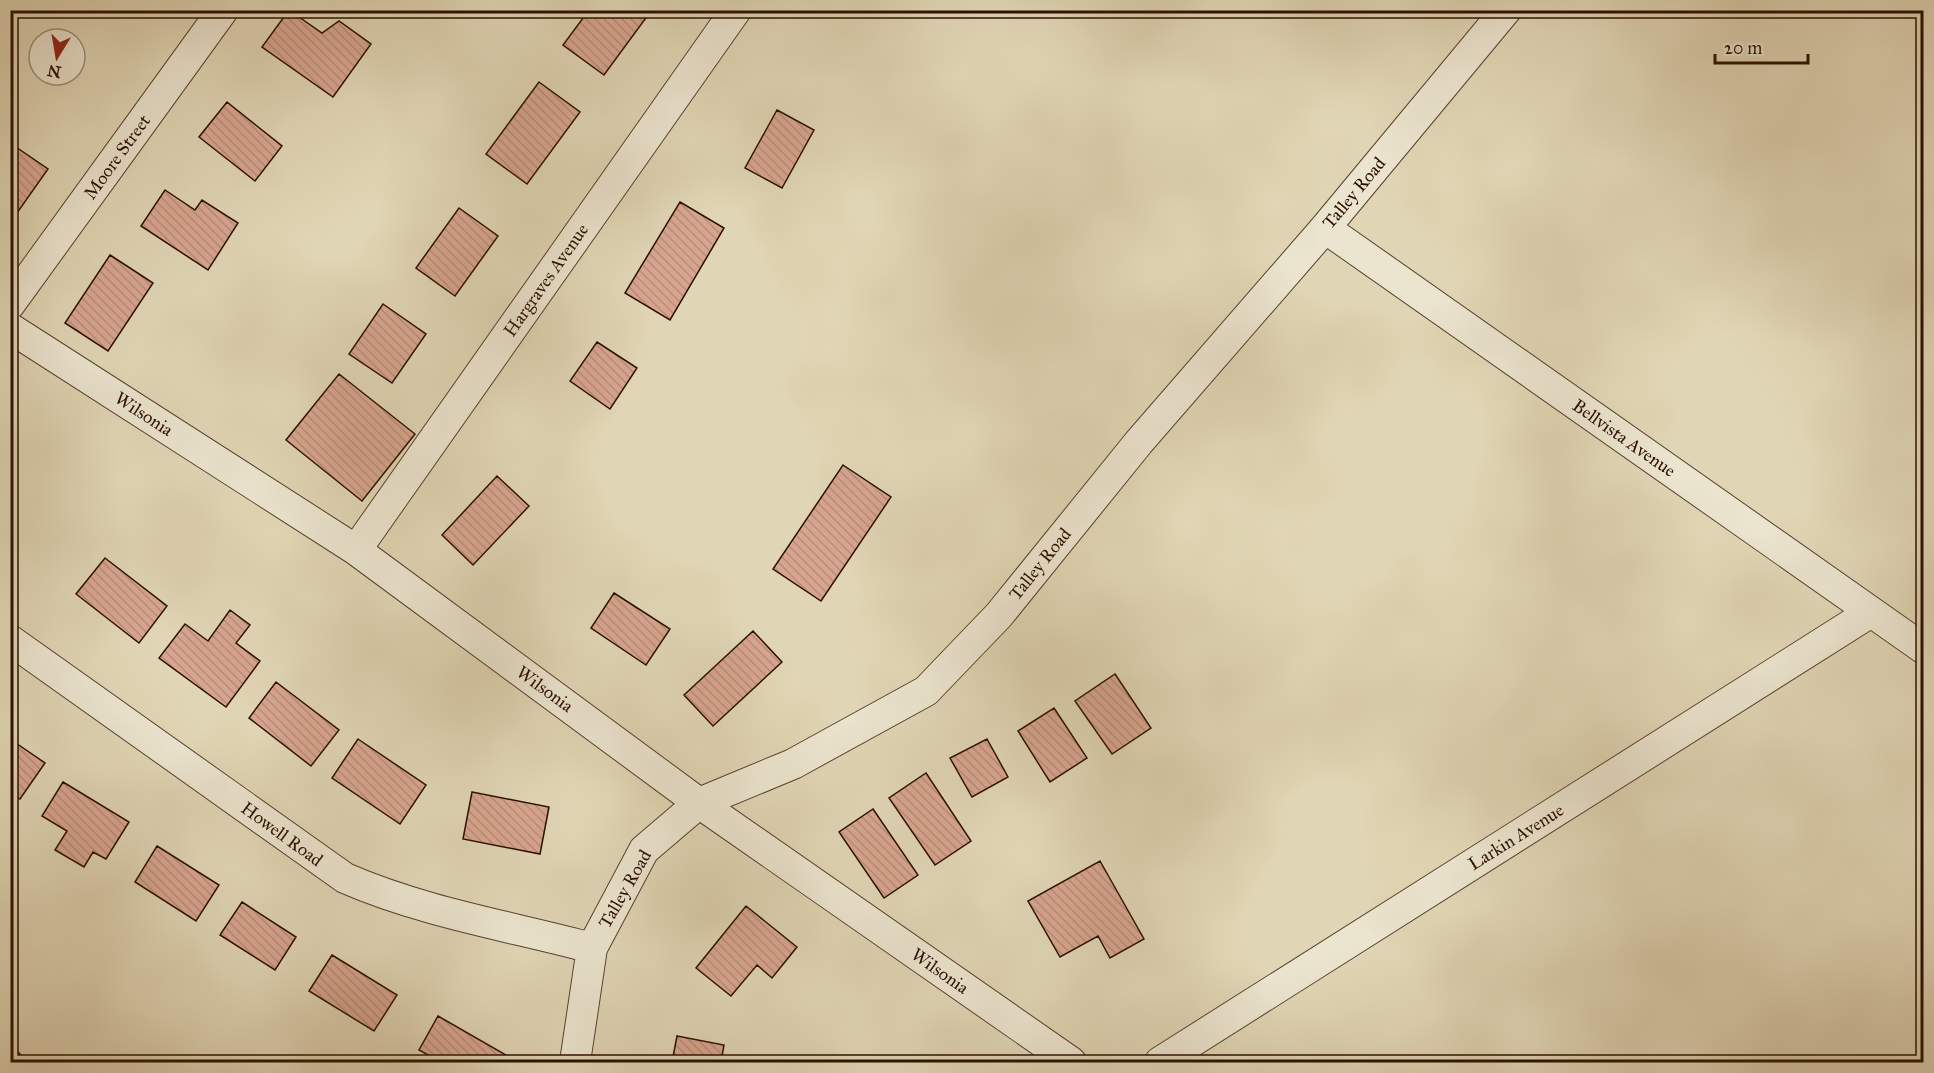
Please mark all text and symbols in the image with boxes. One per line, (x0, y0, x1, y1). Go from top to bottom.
north arrow (27, 27, 87, 87)
scale bar (1715, 27, 1808, 65)
text: 20 m (1724, 37, 1762, 59)
text: N (45, 61, 63, 82)
street label: Moore Street (79, 110, 155, 204)
street label: Talley Road (1318, 153, 1390, 233)
street label: Hargraves Avenue (499, 219, 594, 341)
street label: Wilsonia (111, 387, 178, 441)
street label: Bellvista Avenue (1568, 394, 1680, 482)
street label: Talley Road (1004, 523, 1076, 605)
street label: Wilsonia (512, 661, 578, 717)
street label: Howell Road (237, 797, 327, 871)
street label: Larkin Avenue (1464, 799, 1568, 875)
street label: Talley Road (594, 846, 656, 932)
street label: Wilsonia (907, 943, 973, 999)

